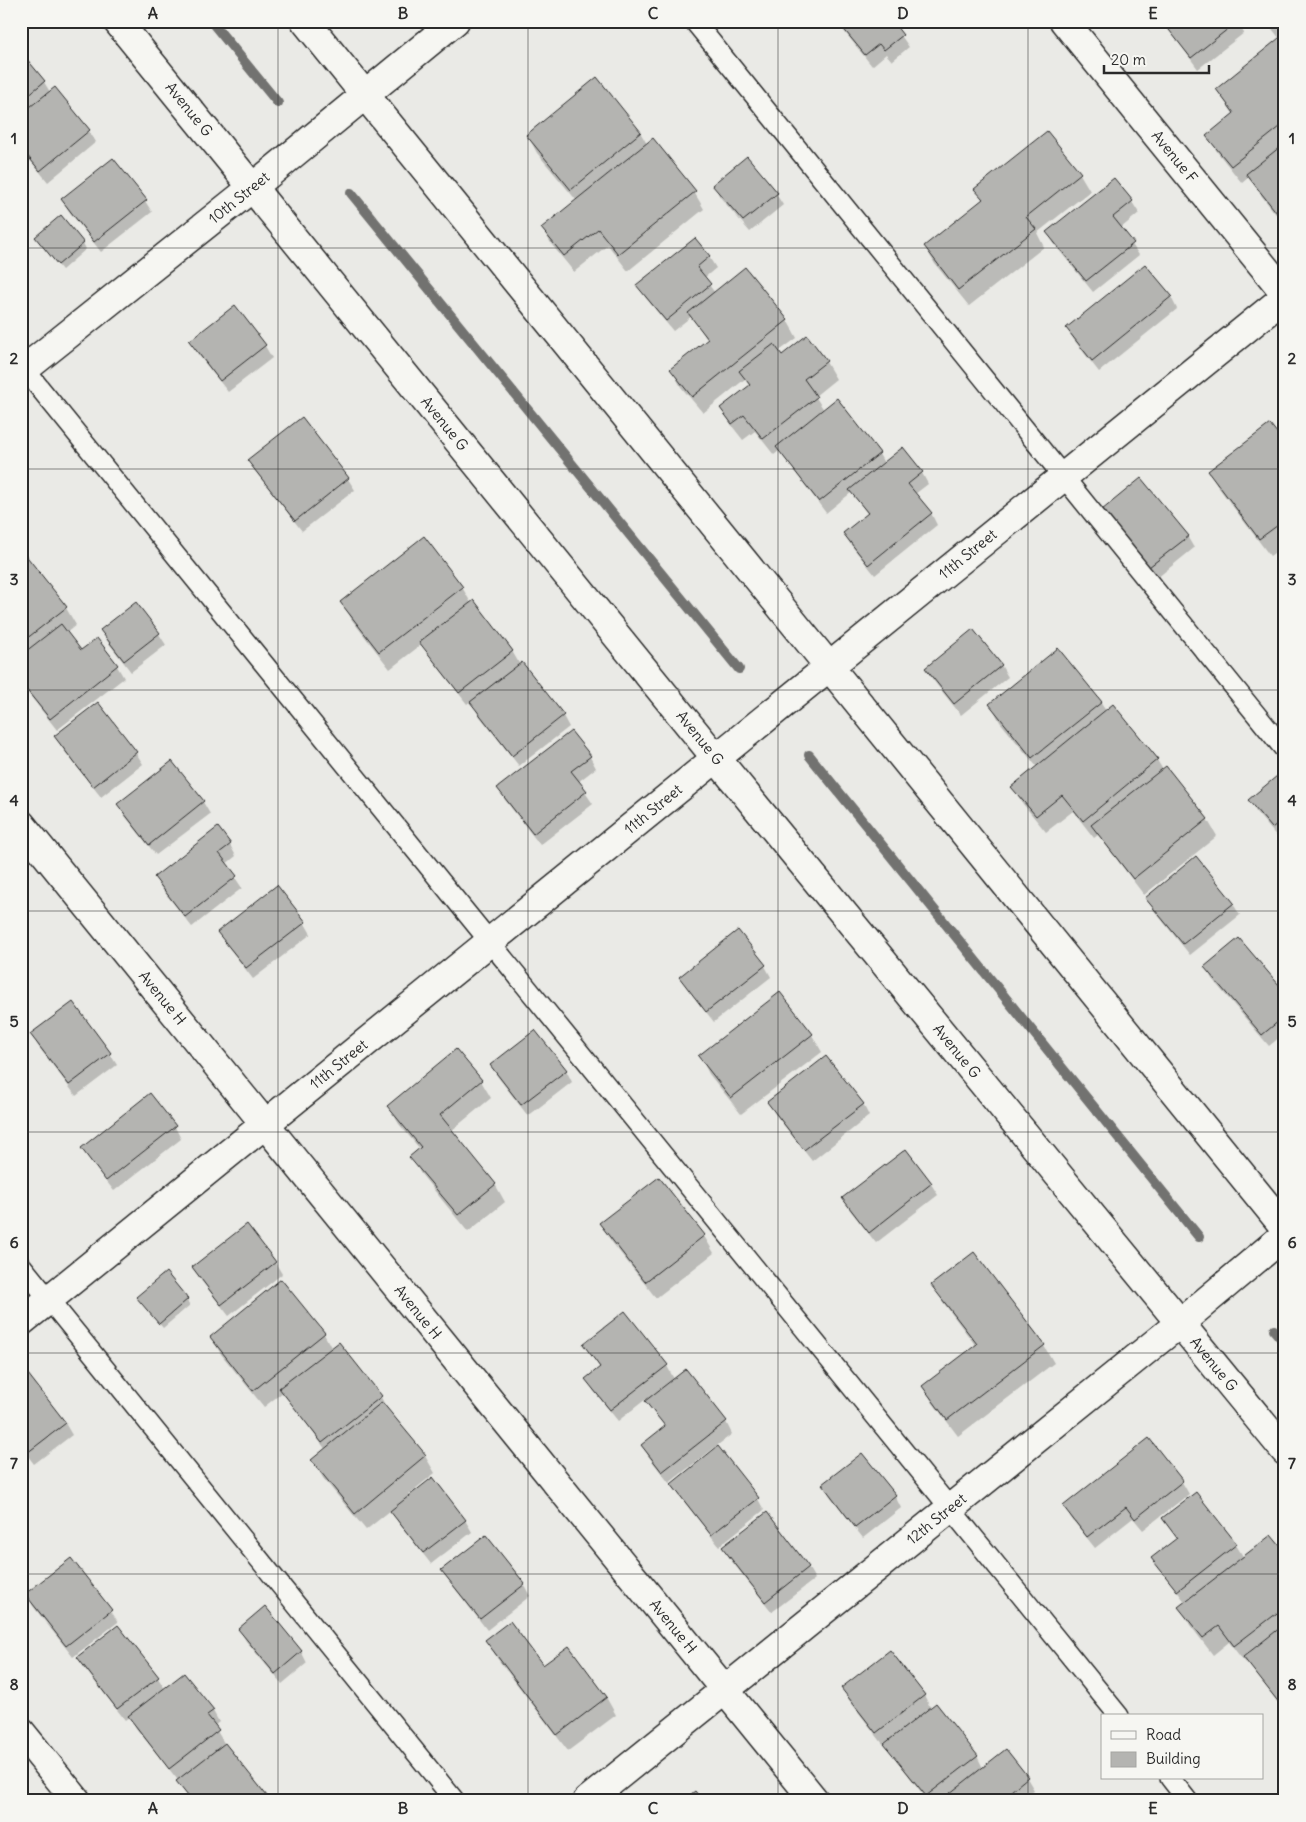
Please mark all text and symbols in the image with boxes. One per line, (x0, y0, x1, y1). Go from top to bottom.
text: A (148, 3, 158, 23)
text: B (398, 3, 409, 23)
text: C (648, 3, 659, 23)
text: D (897, 3, 909, 23)
text: E (1148, 3, 1158, 23)
scale bar (1104, 42, 1208, 74)
text: 20 m (1111, 50, 1146, 69)
street label: Avenue G (161, 78, 217, 140)
street label: Avenue F (1148, 126, 1202, 187)
text: 1 (11, 128, 17, 148)
text: 1 (1289, 128, 1295, 148)
street label: 10th Street (204, 167, 273, 228)
text: 2 (10, 348, 19, 368)
text: 2 (1288, 348, 1297, 368)
street label: Avenue G (417, 392, 473, 455)
street label: 11th Street (935, 525, 1000, 583)
text: 3 (9, 569, 19, 589)
text: 3 (1287, 569, 1297, 589)
street label: Avenue G (672, 707, 728, 769)
street label: 11th Street (620, 780, 686, 838)
text: 4 (9, 790, 19, 810)
text: 4 (1287, 790, 1297, 810)
street label: Avenue H (135, 966, 191, 1029)
text: 5 (9, 1011, 19, 1031)
text: 5 (1287, 1011, 1297, 1031)
street label: Avenue G (929, 1020, 985, 1082)
street label: 11th Street (305, 1035, 371, 1093)
text: 6 (9, 1232, 19, 1252)
text: 6 (1287, 1232, 1297, 1252)
street label: Avenue H (390, 1281, 446, 1343)
street label: Avenue G (1186, 1333, 1242, 1395)
text: 7 (10, 1453, 18, 1473)
text: 7 (1288, 1453, 1296, 1473)
street label: 12th Street (902, 1489, 970, 1549)
street label: Avenue H (646, 1595, 701, 1657)
text: 8 (9, 1674, 19, 1694)
text: 8 (1287, 1674, 1297, 1694)
legend (1101, 1714, 1264, 1780)
text: Road (1146, 1725, 1181, 1744)
text: Building (1146, 1749, 1201, 1768)
text: A (148, 1798, 158, 1818)
text: B (398, 1798, 409, 1818)
text: C (648, 1798, 659, 1818)
text: D (897, 1798, 909, 1818)
text: E (1148, 1798, 1158, 1818)

